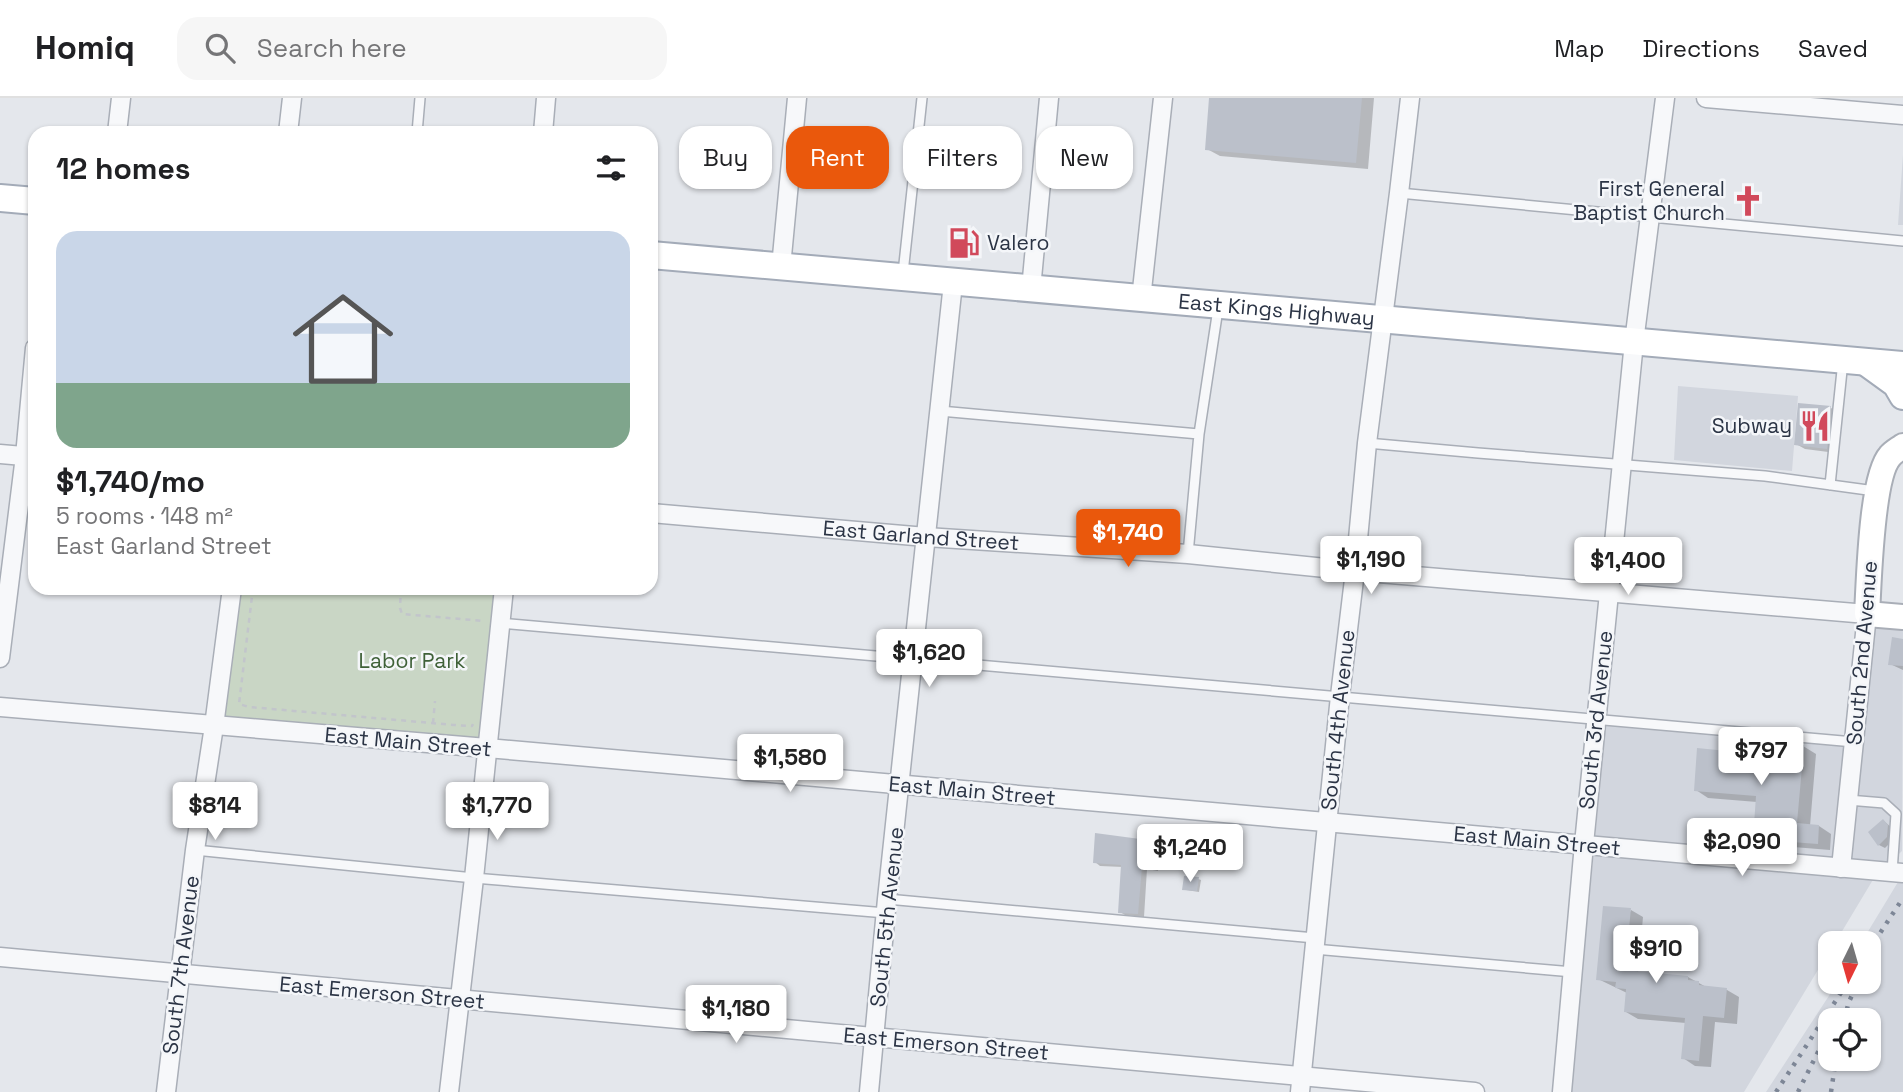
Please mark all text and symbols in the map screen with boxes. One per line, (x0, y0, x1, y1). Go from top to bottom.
search box (177, 17, 667, 80)
text: Homiq (35, 27, 135, 69)
icon: search (201, 29, 239, 67)
text: Search here (257, 31, 407, 65)
text: Map (1554, 33, 1604, 64)
text: Directions (1642, 33, 1760, 64)
text: Saved (1798, 33, 1868, 64)
chip: Buy (679, 126, 772, 189)
chip: Rent (786, 126, 889, 189)
chip: Filters (903, 126, 1022, 189)
chip: New (1036, 126, 1133, 189)
text: 12 homes (56, 149, 191, 188)
icon: filters (592, 149, 630, 187)
place label: First General Baptist Church (1573, 175, 1725, 226)
church icon: First General Baptist Church (1731, 184, 1765, 218)
fuel station icon: Valero (947, 226, 981, 260)
place label: Valero (987, 229, 1049, 256)
icon: home (280, 276, 406, 402)
street label: East Kings Highway (1177, 287, 1376, 332)
restaurant icon: Subway (1798, 409, 1832, 443)
place label: Subway (1712, 412, 1792, 439)
text: $1,740/mo (56, 462, 205, 501)
text: 5 rooms · 148 m² (56, 501, 233, 531)
pin: $1,740 (1071, 510, 1185, 569)
street label: East Garland Street (822, 514, 1020, 556)
text: $1,740 (1092, 517, 1164, 547)
text: East Garland Street (56, 531, 271, 561)
pin: $1,190 (1314, 536, 1428, 596)
pin: $1,400 (1571, 538, 1685, 597)
text: $1,190 (1336, 544, 1406, 574)
text: $1,400 (1590, 545, 1666, 575)
street label: South 2nd Avenue (1840, 560, 1883, 746)
street label: South 4th Avenue (1315, 628, 1360, 812)
street label: South 3rd Avenue (1573, 629, 1618, 811)
pin: $1,620 (872, 630, 986, 689)
text: $1,620 (892, 637, 966, 667)
park label: Labor Park (358, 647, 466, 674)
street label: East Main Street (323, 721, 493, 762)
pin: $797 (1720, 728, 1802, 787)
pin: $1,580 (733, 734, 847, 794)
text: $797 (1734, 735, 1788, 765)
text: $1,580 (753, 742, 827, 772)
street label: East Main Street (887, 770, 1057, 811)
pin: $814 (174, 782, 256, 842)
pin: $1,770 (440, 782, 554, 842)
text: $814 (189, 790, 241, 820)
text: $1,770 (462, 790, 532, 820)
pin: $2,090 (1685, 818, 1799, 878)
street label: East Main Street (1452, 820, 1622, 861)
pin: $1,240 (1133, 824, 1247, 884)
street label: South 5th Avenue (864, 826, 909, 1008)
text: $2,090 (1703, 826, 1781, 856)
text: $1,240 (1153, 832, 1227, 862)
street label: South 7th Avenue (156, 874, 205, 1056)
pin: $910 (1615, 926, 1697, 985)
north arrow (1818, 931, 1881, 994)
map controls (1818, 931, 1881, 1071)
text: $910 (1629, 933, 1683, 963)
street label: East Emerson Street (278, 970, 486, 1015)
pin: $1,180 (679, 986, 793, 1045)
text: $1,180 (702, 993, 771, 1023)
button: locate (1818, 1008, 1881, 1071)
street label: East Emerson Street (842, 1021, 1050, 1066)

